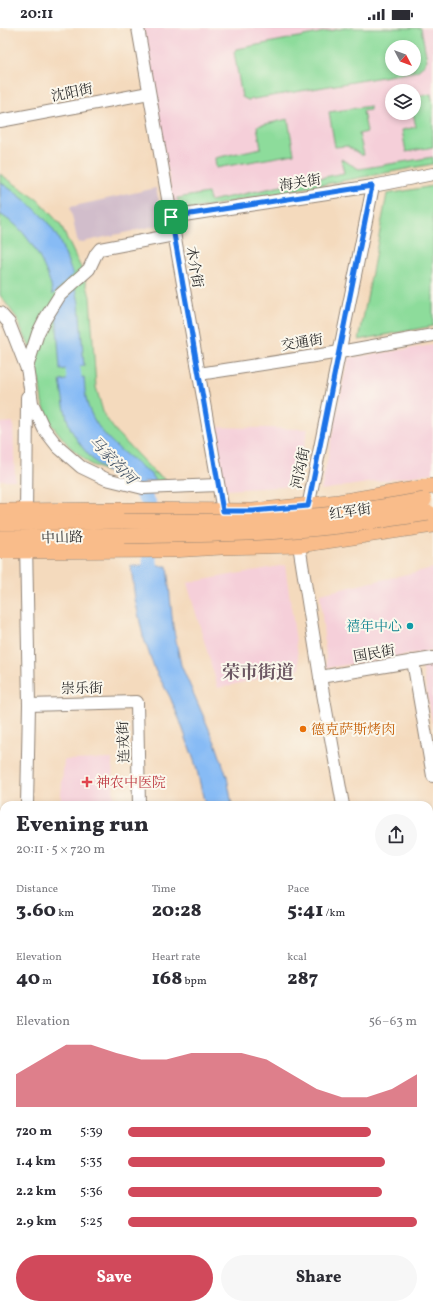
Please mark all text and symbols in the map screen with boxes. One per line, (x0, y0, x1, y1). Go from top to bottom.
text: 20:11 (20, 4, 53, 25)
north arrow (385, 40, 421, 76)
map controls (385, 40, 421, 120)
street label: 沈阳街 (50, 80, 95, 107)
button: layers (385, 84, 421, 120)
street label: 海关街 (278, 171, 322, 196)
pin (154, 200, 188, 234)
icon: arrive (160, 206, 182, 228)
street label: 木介街 (181, 245, 207, 290)
street label: 交通街 (280, 331, 324, 356)
water label: 马家沟河 (84, 432, 142, 492)
street label: 河沟街 (288, 446, 315, 491)
street label: 红军街 (328, 500, 372, 525)
street label: 中山路 (41, 528, 83, 549)
place label: 禧年中心 (346, 618, 402, 637)
marker: 禧年中心 (405, 621, 415, 631)
street label: 国民街 (352, 641, 397, 667)
district label: 荣市街道 (222, 661, 294, 686)
street label: 崇乐街 (61, 680, 103, 699)
street label: 连戎街 (114, 721, 135, 763)
place label: 德克萨斯烤肉 (311, 721, 395, 740)
marker: 德克萨斯烤肉 (298, 724, 308, 734)
place label: 神农中医院 (96, 774, 166, 793)
marker: 神农中医院 (81, 776, 93, 788)
text: Evening run (16, 810, 149, 841)
button: share (375, 814, 417, 856)
text: 20:11 · 5 × 720 m (16, 841, 105, 859)
text: Distance (16, 882, 58, 897)
text: Time (152, 882, 176, 897)
text: Pace (287, 882, 309, 897)
text: 3.60 (16, 897, 56, 925)
text: 20:28 (152, 897, 202, 925)
text: 5:41 (287, 897, 323, 925)
text: km (56, 906, 74, 921)
text: /km (323, 906, 345, 921)
text: Elevation (16, 950, 62, 965)
text: Heart rate (152, 950, 200, 965)
text: kcal (287, 950, 307, 965)
text: 40 (16, 965, 40, 993)
text: 168 (152, 965, 182, 993)
text: 287 (287, 965, 318, 993)
text: m (40, 974, 52, 989)
text: bpm (182, 974, 207, 989)
text: Elevation (16, 1013, 70, 1031)
text: 56–63 m (369, 1013, 417, 1031)
text: 720 m (16, 1123, 52, 1141)
text: 5:39 (80, 1123, 102, 1141)
text: 1.4 km (16, 1153, 56, 1171)
text: 5:35 (80, 1153, 102, 1171)
text: 2.2 km (16, 1183, 56, 1201)
text: 5:36 (80, 1183, 103, 1201)
text: 2.9 km (16, 1213, 57, 1231)
text: 5:25 (80, 1213, 103, 1231)
button: Save (16, 1255, 213, 1301)
button: Share (221, 1255, 417, 1301)

